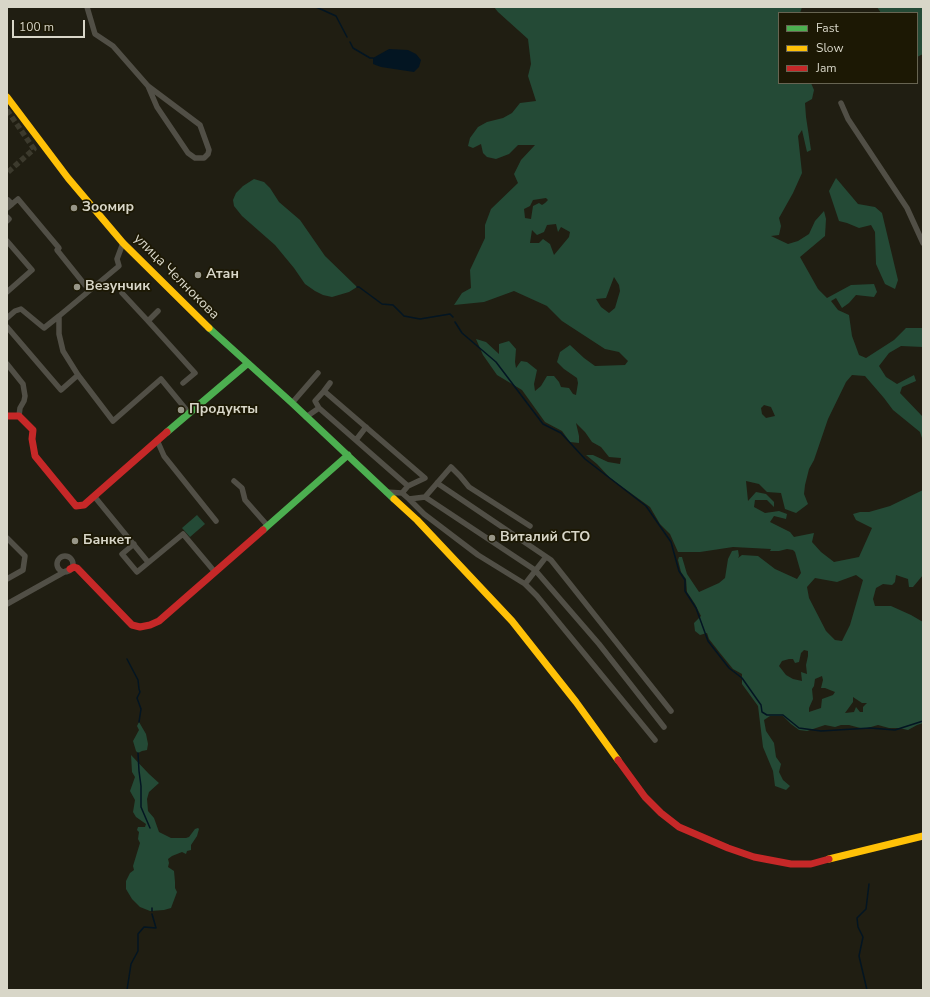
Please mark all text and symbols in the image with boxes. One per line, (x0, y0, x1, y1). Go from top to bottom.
scale bar (14, 12, 87, 38)
legend (778, 12, 918, 84)
text: 100 m (19, 19, 54, 35)
text: Fast (816, 20, 839, 36)
text: Slow (816, 40, 844, 56)
text: Jam (816, 60, 837, 76)
place label: Зоомир (82, 200, 134, 216)
marker: Зоомир (69, 203, 79, 213)
street label: улица Челнокова (130, 231, 222, 323)
place label: Атан (206, 267, 239, 283)
marker: Атан (193, 270, 203, 280)
place label: Везунчик (85, 279, 150, 295)
marker: Везунчик (72, 282, 82, 292)
place label: Продукты (189, 402, 258, 418)
marker: Продукты (176, 405, 186, 415)
place label: Виталий СТО (500, 530, 590, 546)
place label: Банкет (83, 533, 131, 549)
marker: Виталий СТО (487, 533, 497, 543)
marker: Банкет (70, 536, 80, 546)

